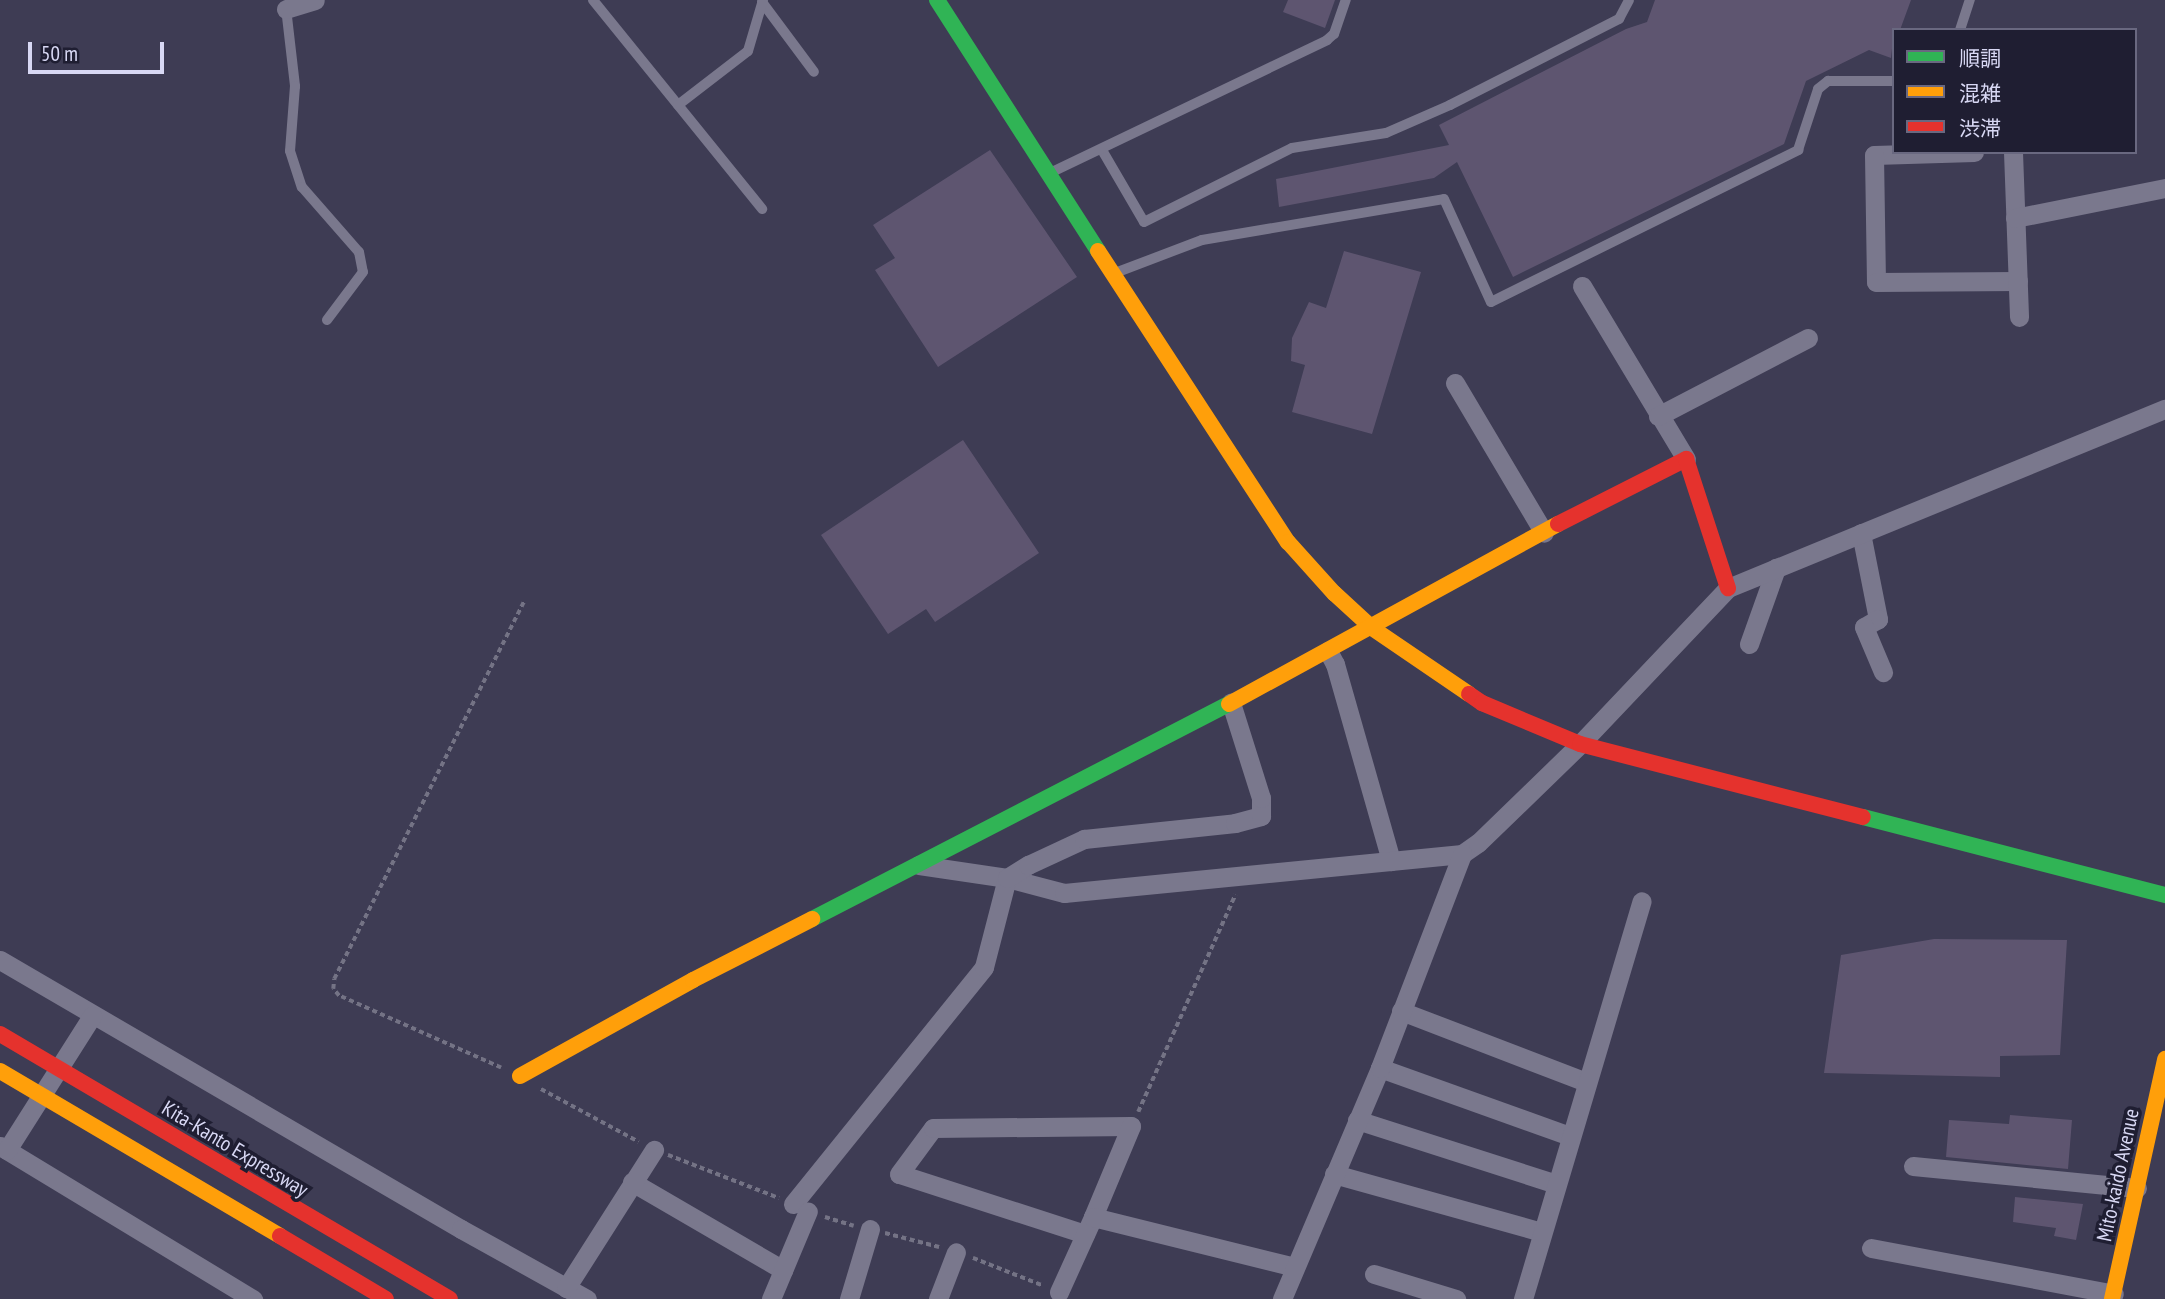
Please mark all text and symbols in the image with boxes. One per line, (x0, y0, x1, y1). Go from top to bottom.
scale bar (32, 28, 168, 72)
legend (1892, 28, 2137, 154)
text: 50 m (41, 40, 78, 67)
text: 順調 (1959, 45, 2001, 72)
text: 混雑 (1959, 80, 2001, 107)
text: 渋滞 (1959, 115, 2001, 142)
street label: Kita-Kanto Expressway (157, 1095, 313, 1203)
street label: Mito-kaido Avenue (2092, 1106, 2144, 1244)

